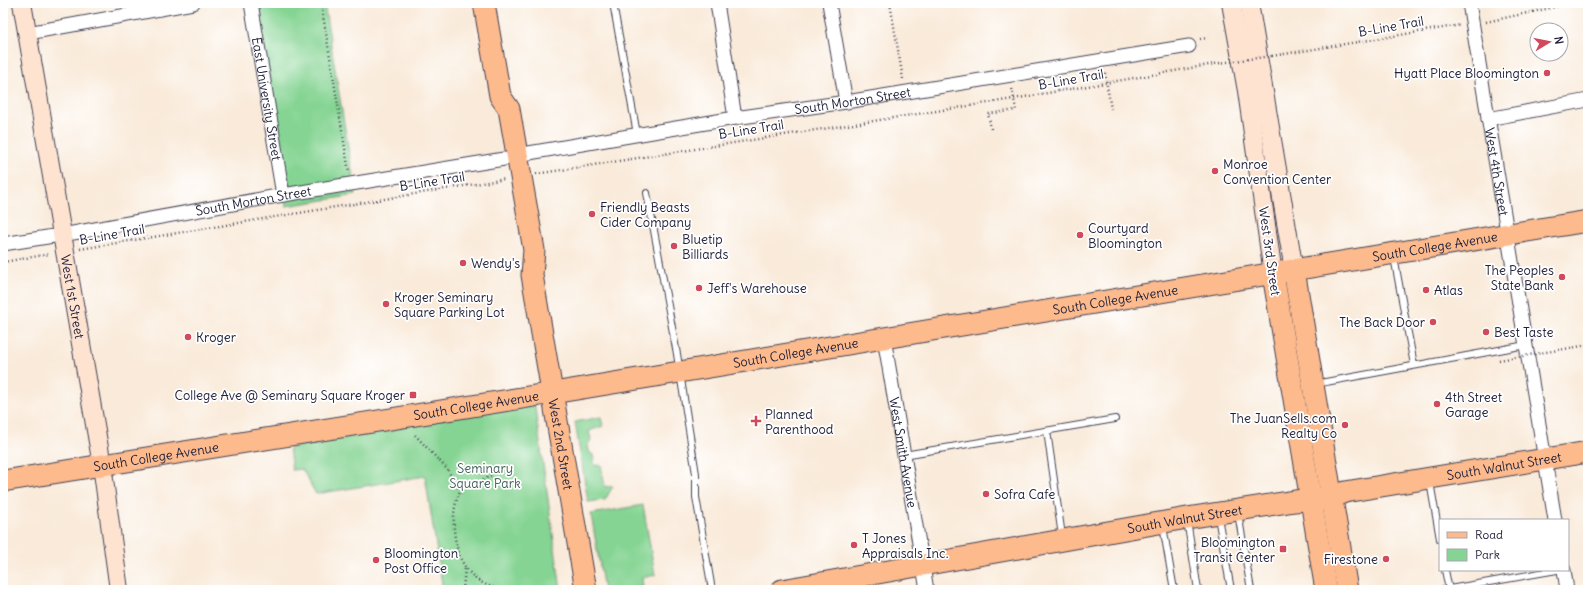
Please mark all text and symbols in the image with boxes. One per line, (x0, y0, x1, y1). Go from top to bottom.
street label: B-Line Trail (1357, 12, 1425, 41)
north arrow (1529, 22, 1569, 62)
text: N (1551, 35, 1566, 45)
street label: East University Street (248, 36, 285, 162)
street label: B-Line Trail (1037, 65, 1105, 94)
place label: Hyatt Place Bloomington (1394, 65, 1539, 82)
marker: Hyatt Place Bloomington (1542, 68, 1552, 78)
street label: South Morton Street (793, 83, 913, 118)
street label: B-Line Trail (717, 116, 785, 143)
street label: West 4th Street (1481, 126, 1512, 218)
place label: Monroe Convention Center (1223, 156, 1332, 188)
marker: Monroe Convention Center (1210, 166, 1220, 176)
street label: B-Line Trail (398, 168, 466, 195)
street label: South Morton Street (194, 182, 313, 220)
place label: Friendly Beasts Cider Company (600, 199, 691, 231)
street label: West 3rd Street (1255, 205, 1284, 297)
marker: Friendly Beasts Cider Company (587, 209, 597, 219)
street label: B-Line Trail (78, 220, 146, 249)
place label: Courtyard Bloomington (1088, 220, 1163, 252)
street label: South College Avenue (1371, 228, 1499, 266)
marker: Courtyard Bloomington (1075, 230, 1085, 240)
place label: Bluetip Billiards (682, 231, 728, 263)
marker: Bluetip Billiards (669, 241, 679, 251)
street label: West 1st Street (57, 253, 88, 341)
place label: Wendy's (471, 255, 520, 272)
marker: Wendy's (458, 258, 468, 268)
place label: The Peoples State Bank (1485, 262, 1554, 294)
marker: The Peoples State Bank (1557, 272, 1567, 282)
place label: Jeff's Warehouse (707, 280, 807, 297)
street label: South College Avenue (1051, 281, 1179, 319)
place label: Atlas (1434, 282, 1463, 299)
marker: Jeff's Warehouse (694, 283, 704, 293)
marker: Atlas (1421, 285, 1431, 295)
place label: Kroger Seminary Square Parking Lot (394, 289, 505, 321)
marker: Kroger Seminary Square Parking Lot (381, 299, 391, 309)
place label: The Back Door (1339, 314, 1426, 331)
marker: The Back Door (1428, 317, 1438, 327)
place label: Best Taste (1494, 324, 1553, 341)
marker: Best Taste (1481, 327, 1491, 337)
place label: Kroger (196, 329, 237, 346)
marker: Kroger (183, 332, 193, 342)
street label: South College Avenue (732, 334, 860, 372)
place label: College Ave @ Seminary Square Kroger (175, 387, 406, 404)
street label: South College Avenue (412, 387, 540, 424)
place label: 4th Street Garage (1445, 389, 1503, 421)
marker: College Ave @ Seminary Square Kroger (408, 390, 418, 400)
street label: West Smith Avenue (885, 396, 921, 509)
street label: West 2nd Street (544, 397, 577, 492)
marker: 4th Street Garage (1432, 399, 1442, 409)
place label: Planned Parenthood (765, 406, 834, 438)
place label: The JuanSells.com Realty Co (1230, 410, 1337, 442)
marker: Planned Parenthood (750, 415, 762, 427)
marker: The JuanSells.com Realty Co (1340, 420, 1350, 430)
street label: South College Avenue (92, 439, 220, 475)
street label: South Walnut Street (1445, 448, 1563, 484)
park label: Seminary Square Park (449, 460, 521, 492)
place label: Sofra Cafe (994, 486, 1055, 503)
marker: Sofra Cafe (981, 489, 991, 499)
street label: South Walnut Street (1126, 501, 1244, 537)
legend (1439, 519, 1569, 571)
text: Road (1475, 527, 1503, 542)
place label: T Jones Appraisals Inc. (862, 530, 948, 562)
place label: Bloomington Transit Center (1193, 534, 1276, 566)
marker: T Jones Appraisals Inc. (849, 540, 859, 550)
marker: Bloomington Transit Center (1278, 544, 1288, 554)
place label: Bloomington Post Office (384, 545, 459, 577)
text: Park (1475, 547, 1500, 562)
place label: Firestone (1324, 551, 1378, 568)
marker: Firestone (1381, 554, 1391, 564)
marker: Bloomington Post Office (371, 555, 381, 565)

